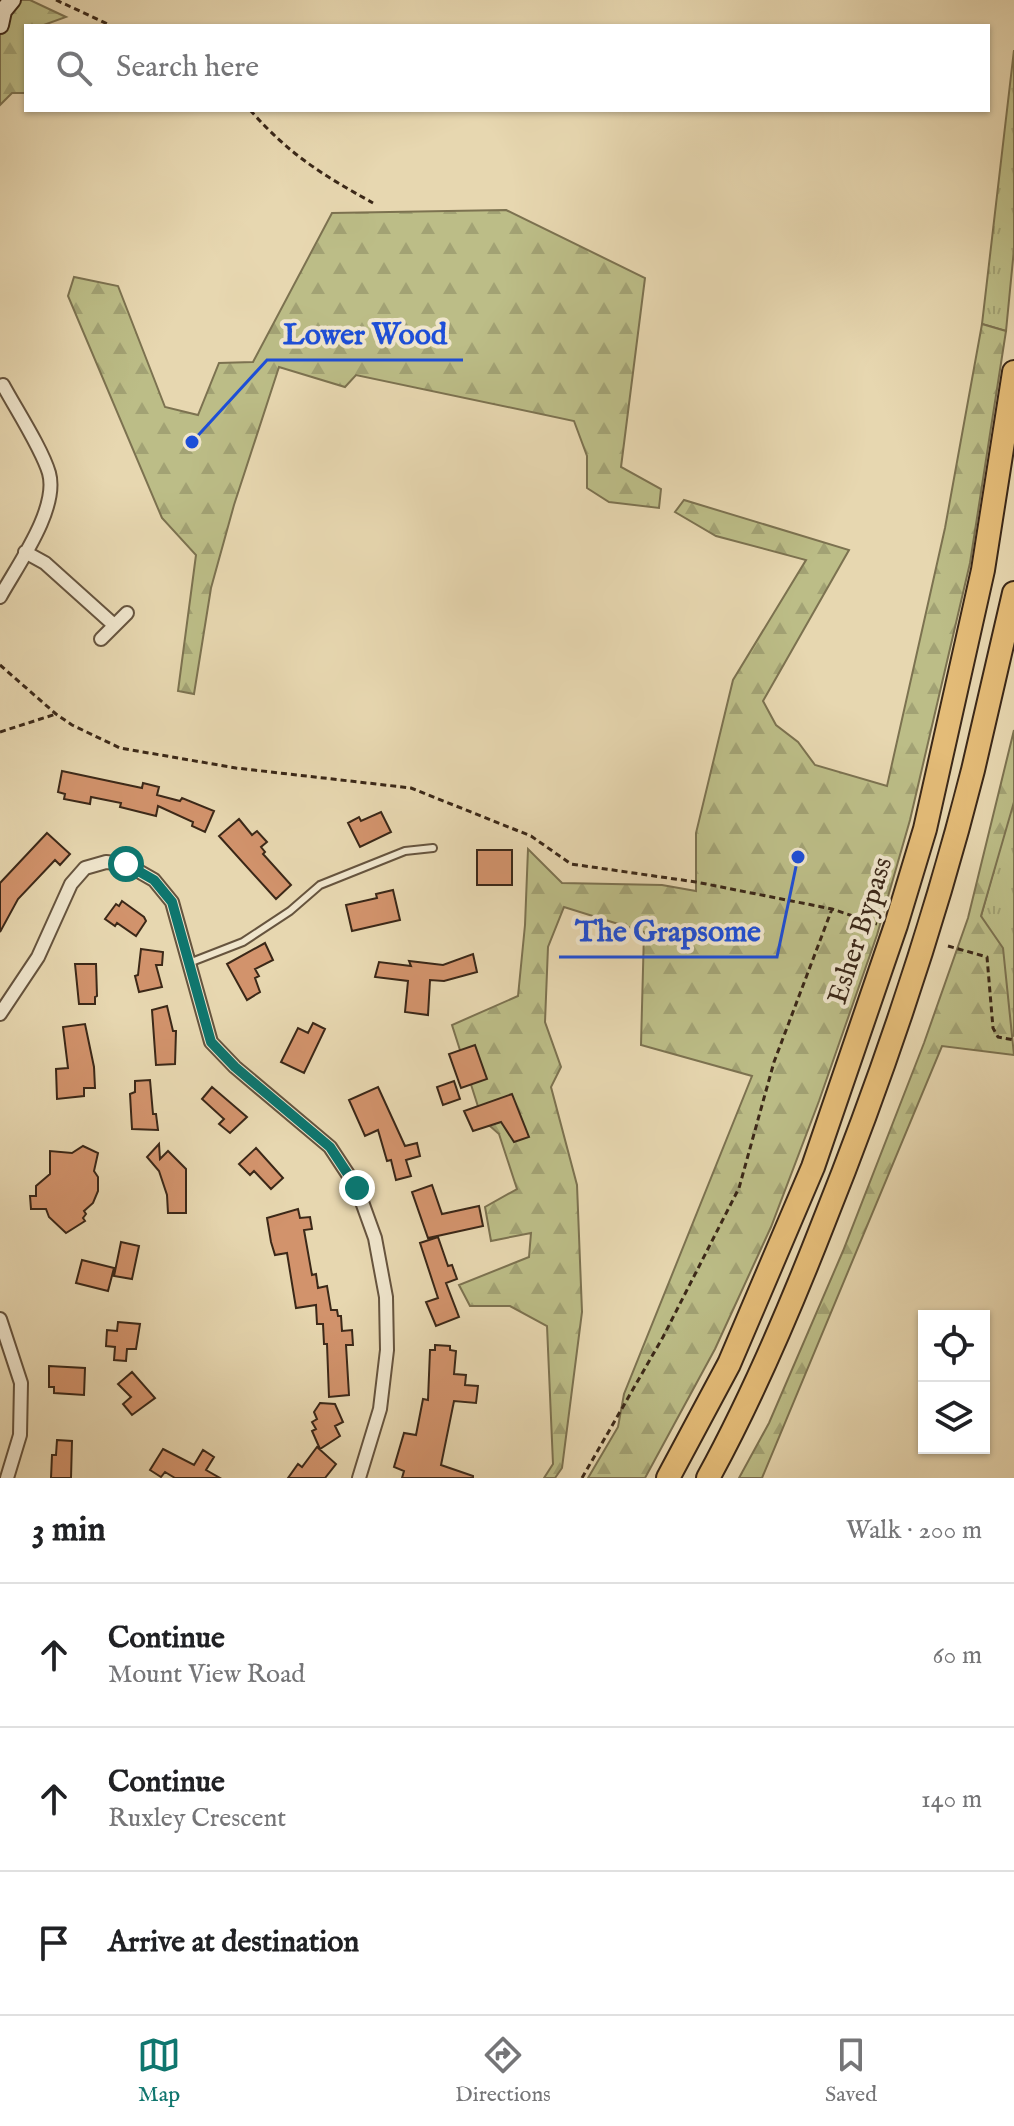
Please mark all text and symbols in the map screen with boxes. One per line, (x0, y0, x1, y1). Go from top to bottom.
search box (24, 24, 990, 112)
icon: search (52, 46, 96, 90)
text: Search here (116, 49, 259, 87)
callout: Lower Wood (267, 306, 463, 360)
text: Lower Wood (283, 317, 448, 355)
route start (108, 846, 144, 882)
street label: Esher Bypass (821, 853, 901, 1009)
callout: The Grapsome (559, 903, 777, 957)
text: The Grapsome (574, 914, 761, 952)
route end (339, 1170, 375, 1206)
map controls (918, 1310, 990, 1454)
button: locate (918, 1310, 990, 1382)
button: layers (918, 1382, 990, 1454)
text: 3 min (32, 1509, 106, 1552)
text: Walk · 200 m (846, 1514, 982, 1547)
text: Continue (108, 1620, 225, 1658)
icon: ahead (32, 1633, 76, 1677)
text: 60 m (933, 1639, 982, 1672)
text: Mount View Road (108, 1658, 305, 1691)
text: Continue (108, 1764, 225, 1802)
icon: ahead (32, 1777, 76, 1821)
text: 140 m (921, 1783, 982, 1816)
text: Ruxley Crescent (108, 1802, 286, 1835)
icon: arrive (32, 1921, 76, 1965)
text: Arrive at destination (108, 1924, 359, 1962)
tab: Map (137, 2033, 181, 2109)
tab: Directions (455, 2033, 551, 2109)
tab: Saved (825, 2033, 877, 2109)

